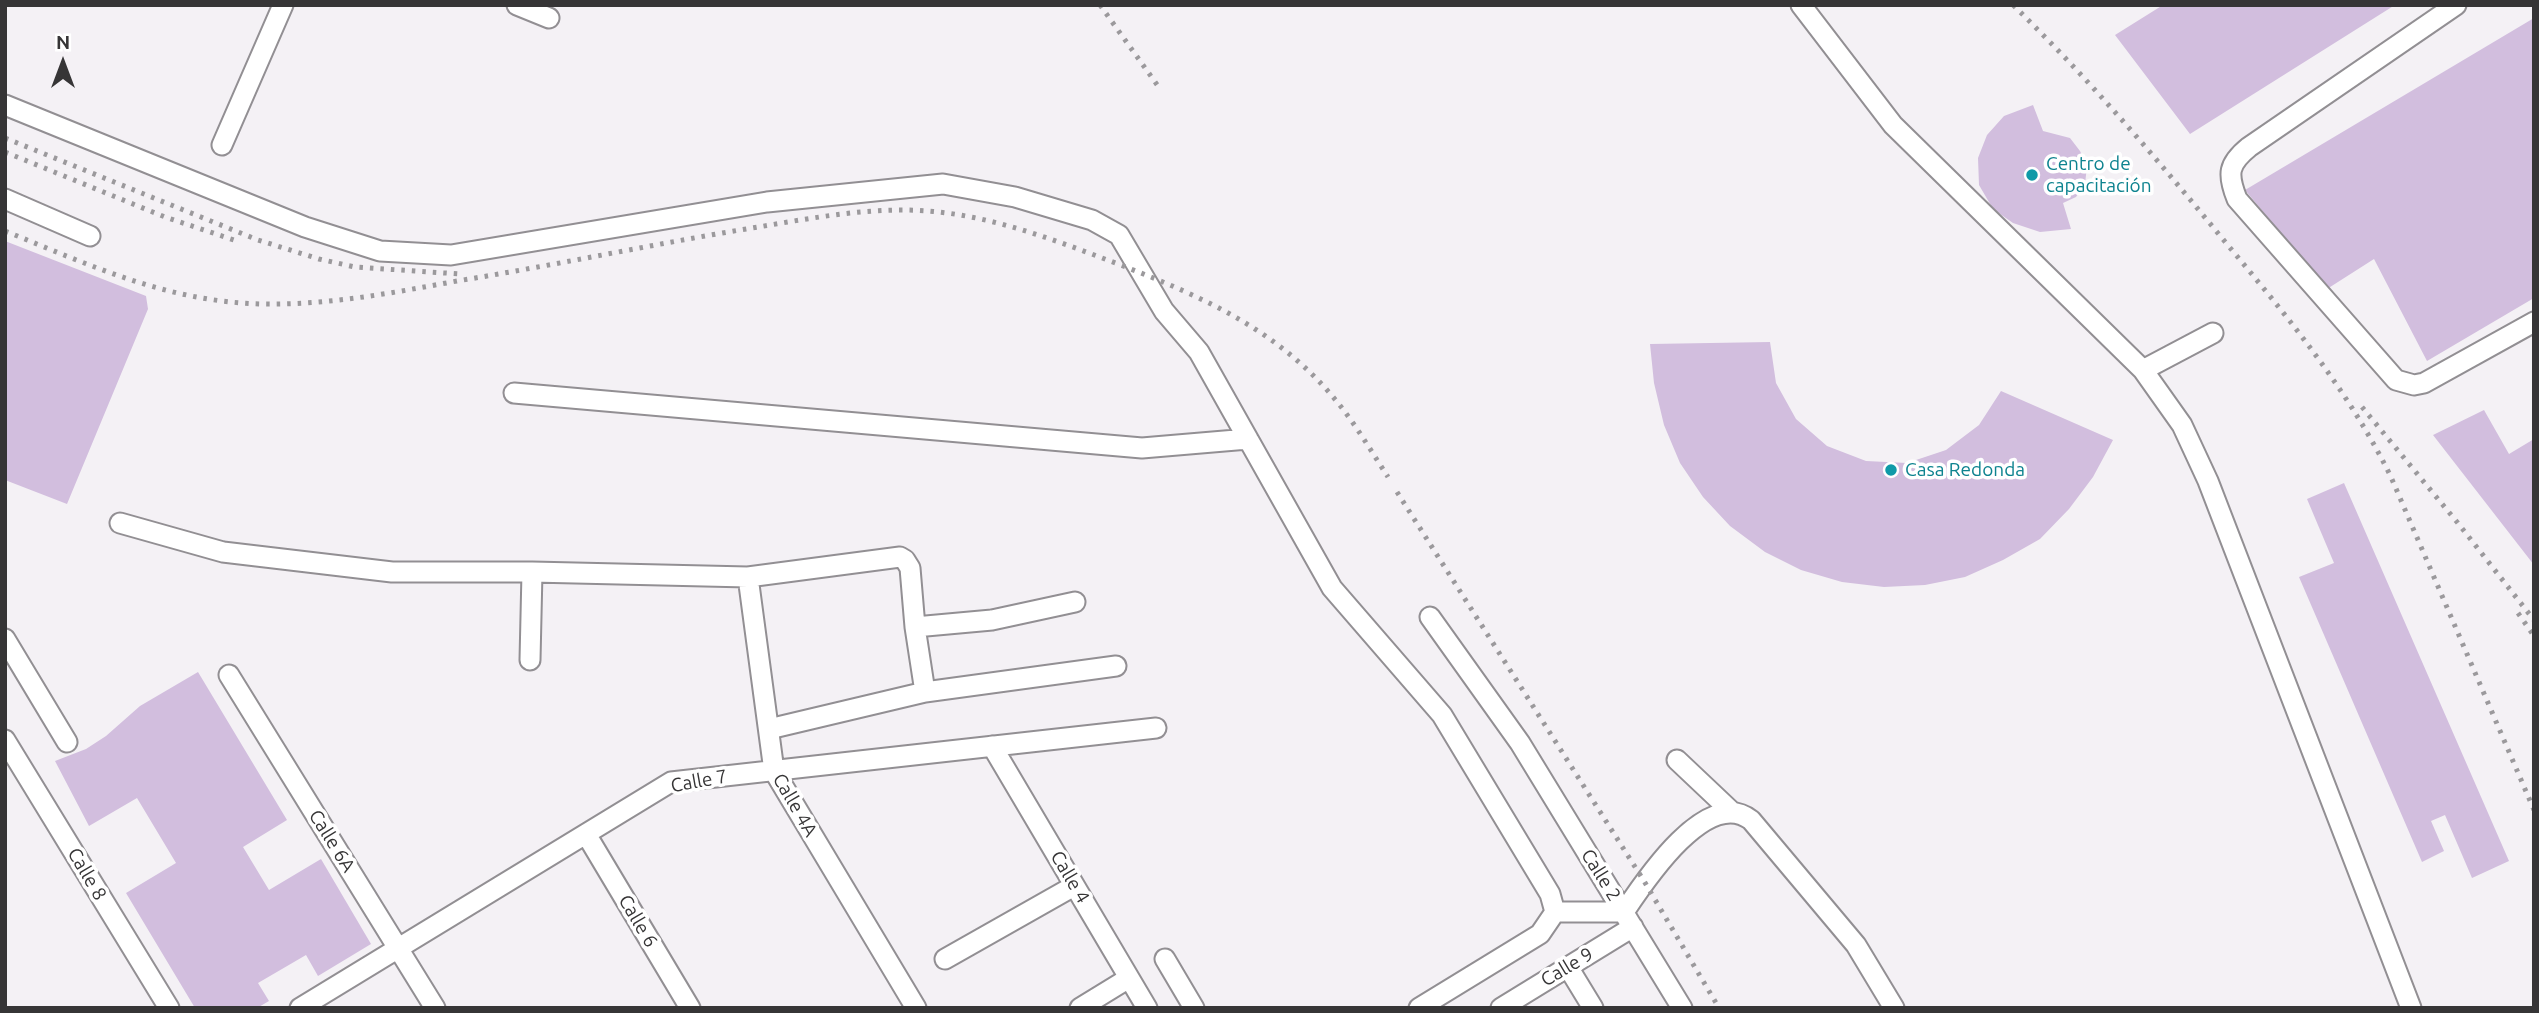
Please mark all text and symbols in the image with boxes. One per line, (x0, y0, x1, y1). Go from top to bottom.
north arrow (28, 28, 98, 98)
text: N (56, 31, 70, 53)
place label: Centro de capacitación (2046, 153, 2151, 197)
marker: Centro de capacitación (2024, 167, 2040, 183)
place label: Casa Redonda (1905, 459, 2025, 481)
marker: Casa Redonda (1883, 462, 1899, 478)
street label: Calle 7 (669, 765, 729, 797)
street label: Calle 4A (768, 769, 822, 841)
street label: Calle 6A (304, 806, 360, 876)
street label: Calle 8 (63, 844, 111, 904)
street label: Calle 2 (1576, 845, 1626, 905)
street label: Calle 4 (1046, 847, 1094, 907)
street label: Calle 6 (614, 891, 662, 951)
street label: Calle 9 (1537, 943, 1597, 991)

